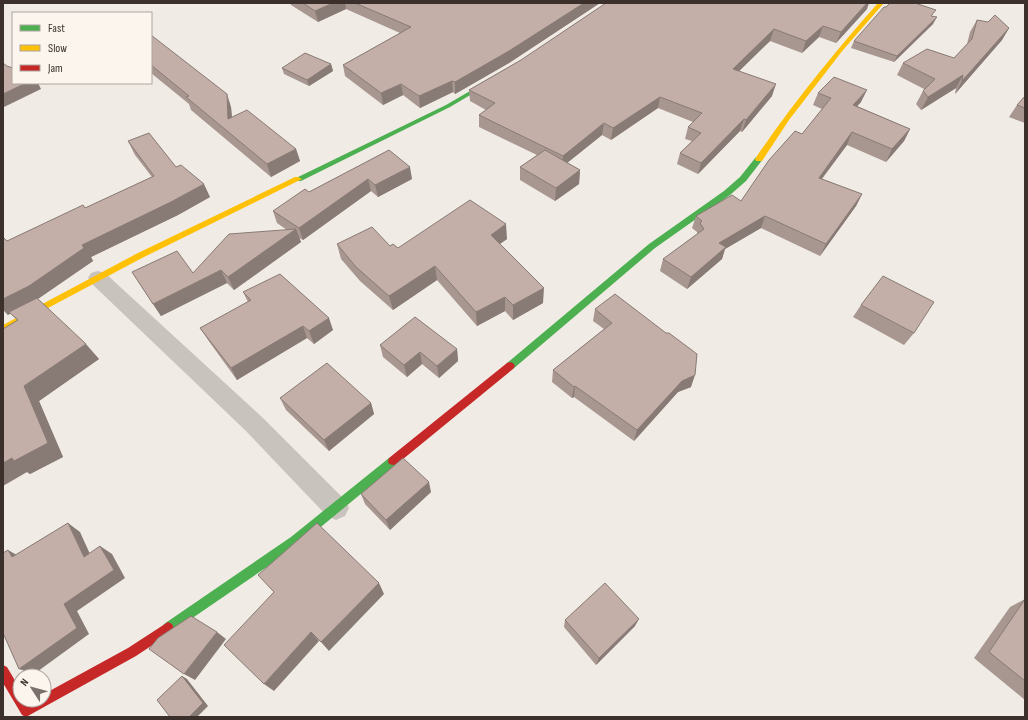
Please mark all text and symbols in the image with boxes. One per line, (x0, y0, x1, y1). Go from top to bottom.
legend (12, 12, 152, 84)
text: Fast (48, 21, 65, 36)
text: Slow (48, 41, 67, 56)
text: Jam (47, 61, 63, 76)
north arrow (12, 668, 52, 708)
text: N (17, 676, 31, 689)

